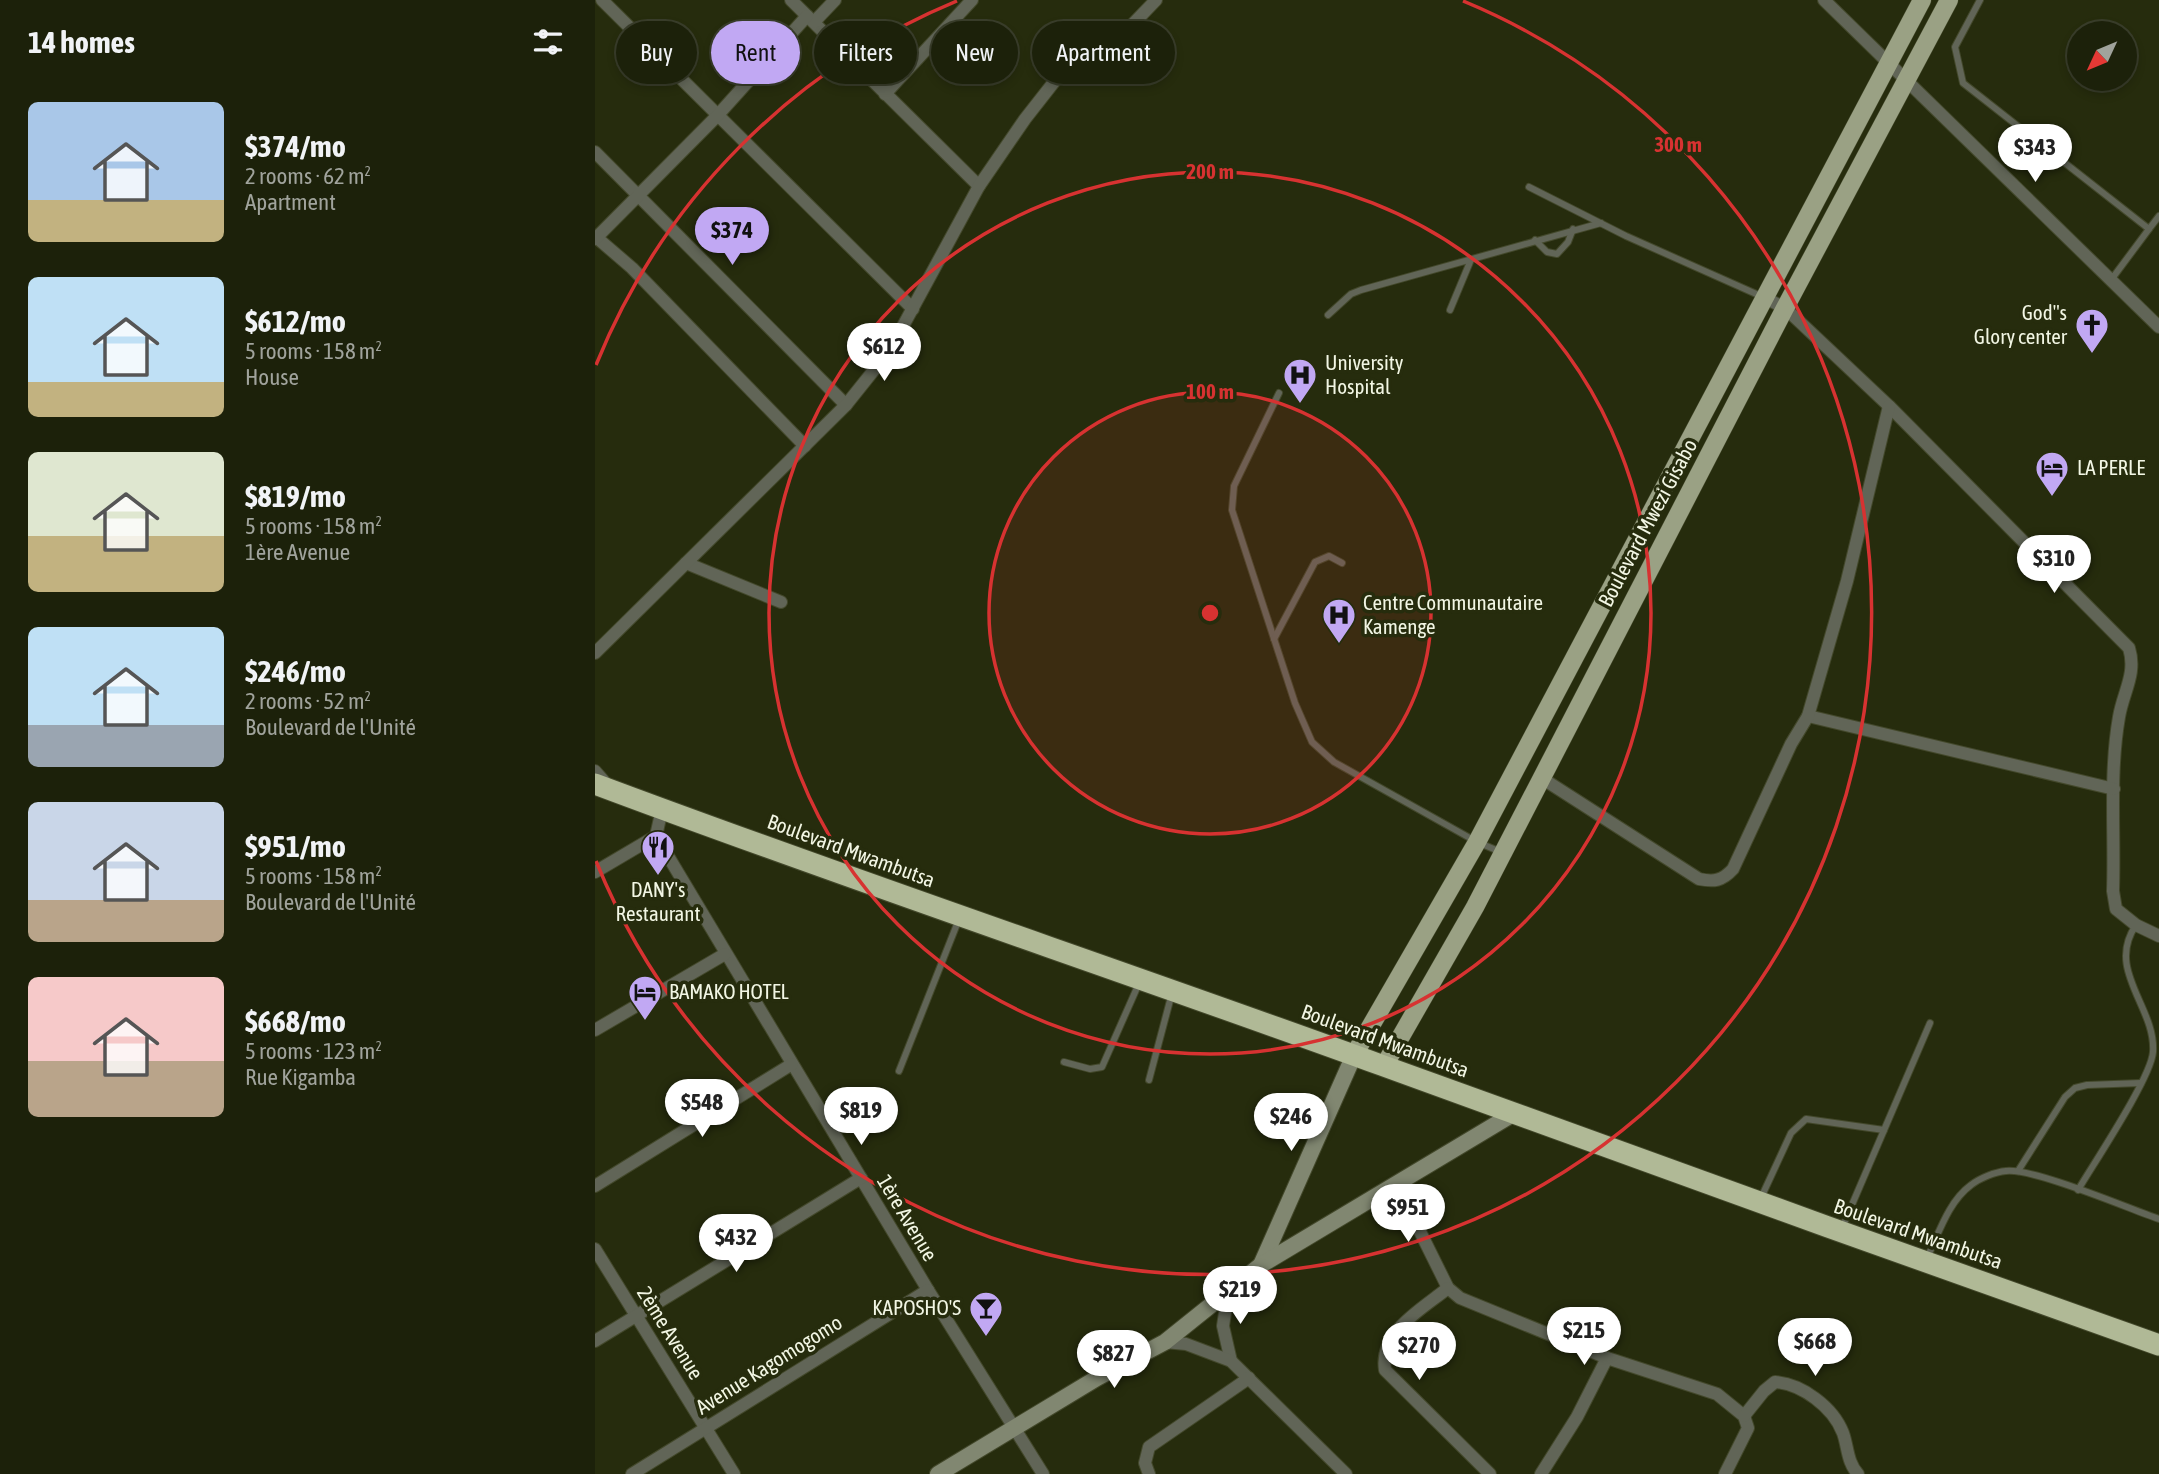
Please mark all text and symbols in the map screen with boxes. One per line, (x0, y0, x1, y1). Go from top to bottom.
chip: Buy (616, 21, 697, 84)
chip: Rent (711, 21, 800, 84)
chip: Filters (814, 21, 917, 84)
chip: New (931, 21, 1018, 84)
chip: Apartment (1032, 21, 1175, 84)
north arrow (2067, 21, 2137, 91)
map controls (2067, 21, 2137, 91)
icon: filters (529, 23, 567, 61)
text: 14 homes (28, 25, 135, 59)
pin: $343 (1994, 124, 2076, 184)
text: $374/mo (245, 129, 346, 163)
icon: home (84, 130, 168, 214)
text: 300 m (1654, 132, 1702, 156)
text: $343 (2014, 134, 2056, 160)
text: 200 m (1186, 159, 1234, 183)
text: 2 rooms · 62 m² (245, 163, 371, 189)
text: Apartment (245, 189, 336, 215)
pin: $374 (691, 208, 773, 267)
text: $374 (711, 217, 753, 243)
place label: God''s Glory center (1974, 300, 2068, 348)
text: $612/mo (245, 304, 346, 338)
icon: home (84, 305, 168, 389)
church icon: God''s Glory center (2073, 306, 2111, 355)
pin: $612 (843, 324, 925, 383)
text: $612 (863, 333, 905, 359)
text: 5 rooms · 158 m² (245, 338, 382, 364)
place label: University Hospital (1325, 350, 1404, 398)
hospital icon: University Hospital (1281, 356, 1319, 405)
text: House (245, 364, 299, 390)
text: 100 m (1186, 379, 1234, 403)
street label: Boulevard Mwezi Gisabo (1593, 435, 1701, 610)
hotel icon: LA PERLE (2033, 449, 2071, 498)
place label: LA PERLE (2077, 455, 2145, 479)
text: $819/mo (245, 479, 346, 513)
icon: home (84, 480, 168, 564)
text: 5 rooms · 158 m² (245, 513, 382, 539)
pin: $310 (2013, 536, 2095, 595)
text: 1ère Avenue (245, 539, 350, 565)
text: $310 (2033, 545, 2075, 571)
place label: Centre Communautaire Kamenge (1363, 590, 1543, 638)
hospital icon: Centre Communautaire Kamenge (1320, 596, 1358, 645)
centre of rings (1198, 601, 1222, 625)
text: $246/mo (245, 654, 346, 688)
icon: home (84, 655, 168, 739)
text: 2 rooms · 52 m² (245, 688, 371, 714)
text: Boulevard de l'Unité (245, 714, 416, 740)
street label: Boulevard Mwambutsa (764, 809, 938, 892)
restaurant icon: DANY's Restaurant (639, 828, 677, 877)
text: $951/mo (245, 829, 346, 863)
icon: home (84, 830, 168, 914)
text: 5 rooms · 158 m² (245, 863, 382, 889)
place label: DANY's Restaurant (615, 877, 701, 925)
text: Boulevard de l'Unité (245, 889, 416, 915)
hotel icon: BAMAKO HOTEL (626, 973, 664, 1022)
place label: BAMAKO HOTEL (669, 979, 789, 1003)
street label: Boulevard Mwambutsa (1298, 999, 1472, 1082)
text: $668/mo (245, 1004, 346, 1038)
icon: home (84, 1005, 168, 1089)
text: 5 rooms · 123 m² (245, 1038, 382, 1064)
text: Rue Kigamba (245, 1064, 356, 1090)
pin: $548 (661, 1080, 743, 1139)
pin: $819 (820, 1088, 902, 1147)
text: $548 (681, 1089, 723, 1115)
pin: $246 (1250, 1094, 1332, 1153)
text: $819 (840, 1097, 882, 1123)
text: $246 (1270, 1103, 1312, 1129)
street label: 1ère Avenue (873, 1170, 943, 1265)
pin: $951 (1367, 1184, 1449, 1244)
street label: Boulevard Mwambutsa (1831, 1193, 2006, 1273)
text: $951 (1387, 1194, 1429, 1220)
pin: $432 (695, 1214, 777, 1274)
text: $432 (715, 1224, 757, 1250)
pin: $219 (1199, 1266, 1281, 1326)
text: $219 (1219, 1276, 1261, 1302)
street label: 2ème Avenue (633, 1282, 709, 1383)
bar icon: KAPOSHO'S (967, 1289, 1005, 1338)
place label: KAPOSHO'S (872, 1295, 961, 1319)
pin: $215 (1543, 1308, 1625, 1367)
street label: Avenue Kagomogomo (691, 1310, 846, 1419)
text: $215 (1563, 1317, 1605, 1343)
pin: $668 (1774, 1318, 1856, 1378)
pin: $270 (1378, 1322, 1460, 1382)
text: $668 (1794, 1328, 1836, 1354)
pin: $827 (1073, 1330, 1155, 1390)
text: $270 (1398, 1332, 1440, 1358)
text: $827 (1093, 1340, 1135, 1366)

